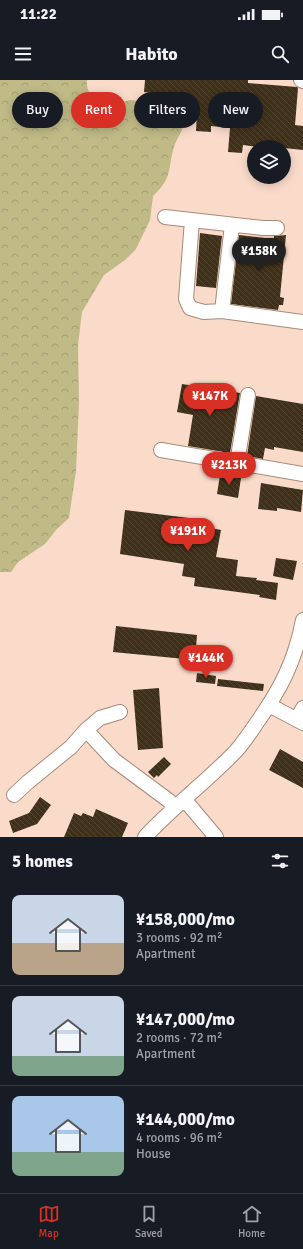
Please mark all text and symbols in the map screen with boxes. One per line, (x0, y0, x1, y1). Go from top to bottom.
text: 11:22 (20, 5, 57, 23)
icon: menu (12, 43, 34, 65)
text: Habito (125, 43, 178, 65)
icon: search (269, 43, 291, 65)
chip: Buy (12, 92, 63, 128)
chip: Rent (71, 92, 126, 128)
chip: Filters (134, 92, 200, 128)
chip: New (208, 92, 263, 128)
map controls (247, 140, 291, 184)
button: layers (247, 140, 291, 184)
pin: ¥158K (231, 238, 287, 272)
text: ¥158K (241, 243, 277, 259)
pin: ¥147K (182, 383, 238, 417)
text: ¥147K (192, 388, 228, 404)
pin: ¥213K (201, 452, 257, 486)
text: ¥213K (211, 457, 247, 473)
pin: ¥191K (160, 518, 216, 552)
text: ¥191K (170, 523, 206, 539)
pin: ¥144K (178, 645, 234, 679)
text: ¥144K (188, 650, 224, 666)
icon: filters (269, 850, 291, 872)
text: 5 homes (12, 851, 73, 872)
text: ¥158,000/mo (136, 909, 235, 930)
icon: home (44, 911, 92, 959)
text: 3 rooms · 92 m² (136, 930, 222, 946)
text: Apartment (136, 946, 196, 962)
text: ¥147,000/mo (136, 1009, 235, 1030)
icon: home (44, 1012, 92, 1060)
text: 2 rooms · 72 m² (136, 1030, 222, 1046)
text: Apartment (136, 1046, 196, 1062)
text: ¥144,000/mo (136, 1109, 235, 1130)
icon: home (44, 1112, 92, 1160)
text: 4 rooms · 96 m² (136, 1130, 222, 1146)
text: House (136, 1146, 171, 1162)
tab: Map (38, 1203, 60, 1240)
tab: Saved (135, 1203, 163, 1240)
tab: Home (238, 1203, 265, 1240)

